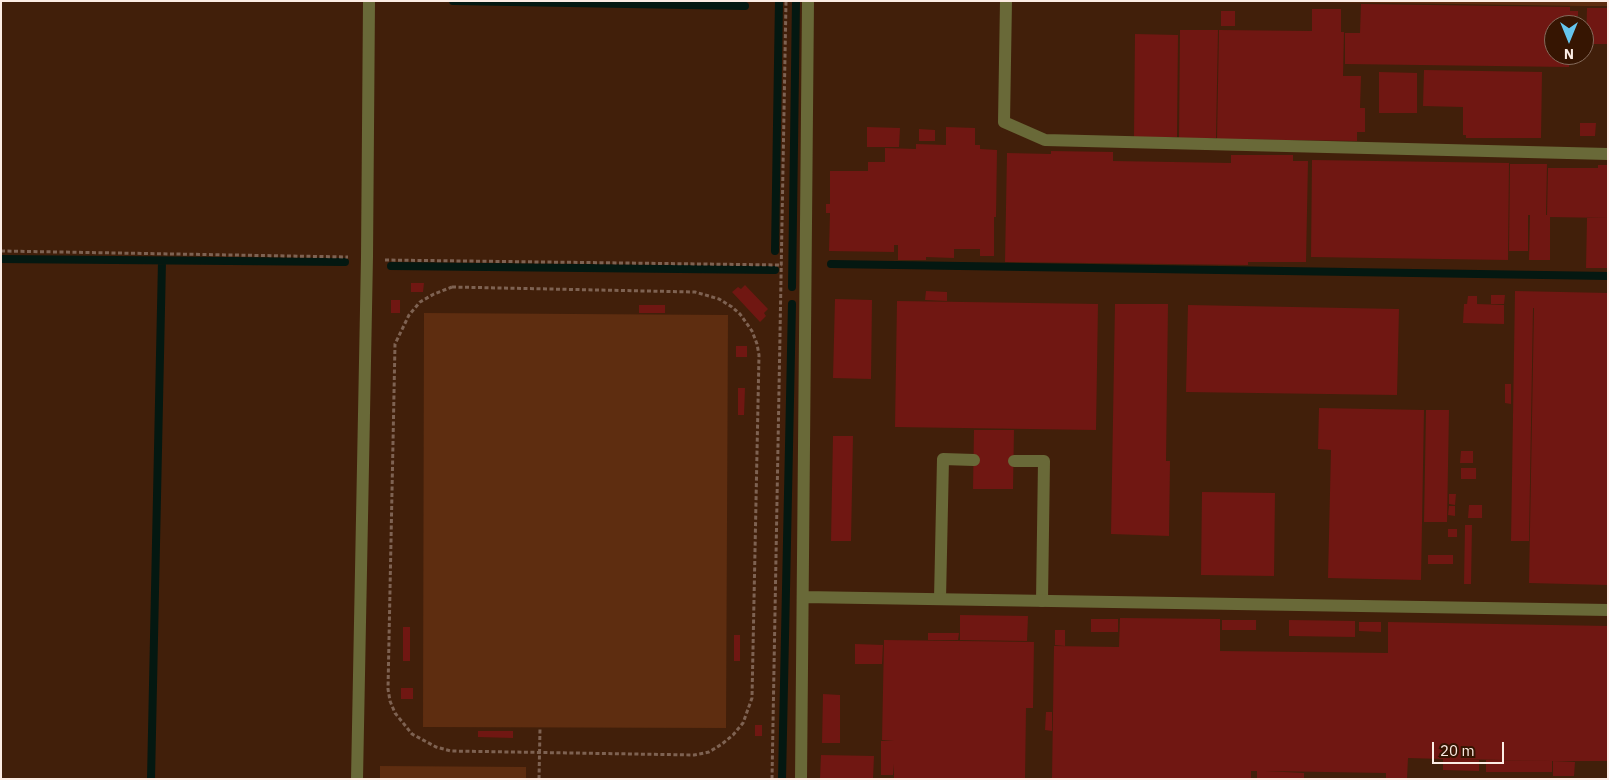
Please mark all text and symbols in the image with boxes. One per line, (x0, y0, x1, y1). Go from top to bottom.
north arrow (1544, 15, 1594, 65)
text: N (1564, 45, 1574, 63)
scale bar (1434, 732, 1506, 764)
text: 20 m (1440, 741, 1475, 760)

